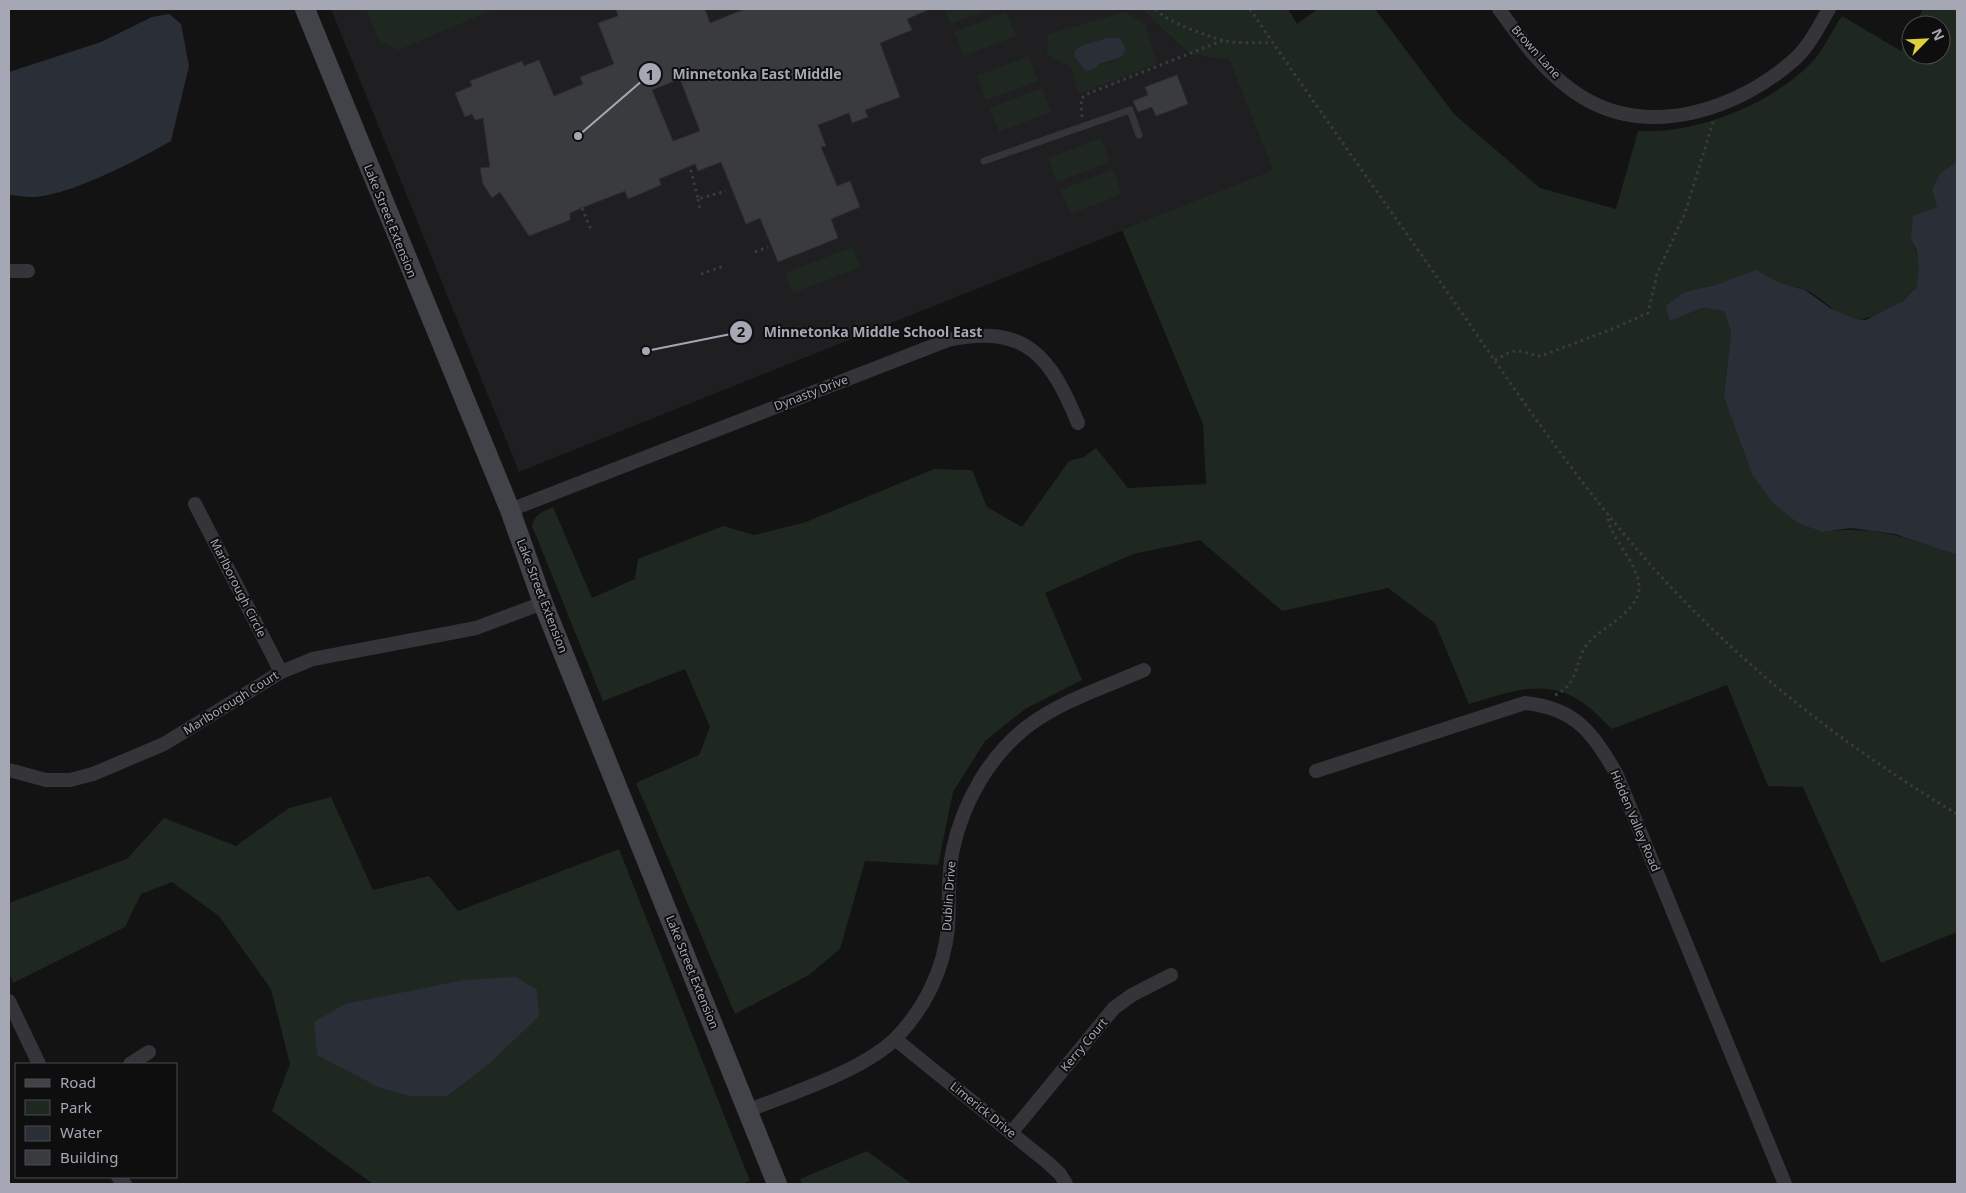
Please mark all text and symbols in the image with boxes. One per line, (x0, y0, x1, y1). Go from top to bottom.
north arrow (1901, 15, 1951, 65)
street label: Brown Lane (1508, 21, 1565, 82)
text: N (1927, 25, 1949, 44)
callout: Minnetonka East Middle (637, 60, 851, 89)
text: 1 (646, 64, 654, 84)
text: Minnetonka East Middle (672, 64, 842, 83)
street label: Lake Street Extension (360, 162, 421, 280)
callout: Minnetonka Middle School East (729, 317, 992, 346)
text: 2 (737, 321, 746, 341)
text: Minnetonka Middle School East (764, 322, 982, 341)
street label: Dynasty Drive (771, 371, 851, 414)
street label: Marlborough Circle (206, 536, 271, 640)
street label: Lake Street Extension (513, 536, 572, 655)
street label: Marlborough Court (180, 666, 282, 739)
street label: Hidden Valley Road (1606, 768, 1664, 874)
street label: Dublin Drive (938, 860, 959, 931)
street label: Lake Street Extension (662, 913, 723, 1031)
street label: Kerry Court (1056, 1014, 1111, 1075)
legend (15, 1063, 178, 1178)
text: Road (60, 1072, 96, 1092)
street label: Limerick Drive (947, 1078, 1020, 1142)
text: Park (60, 1097, 92, 1117)
text: Water (60, 1122, 102, 1142)
text: Building (60, 1147, 118, 1167)

